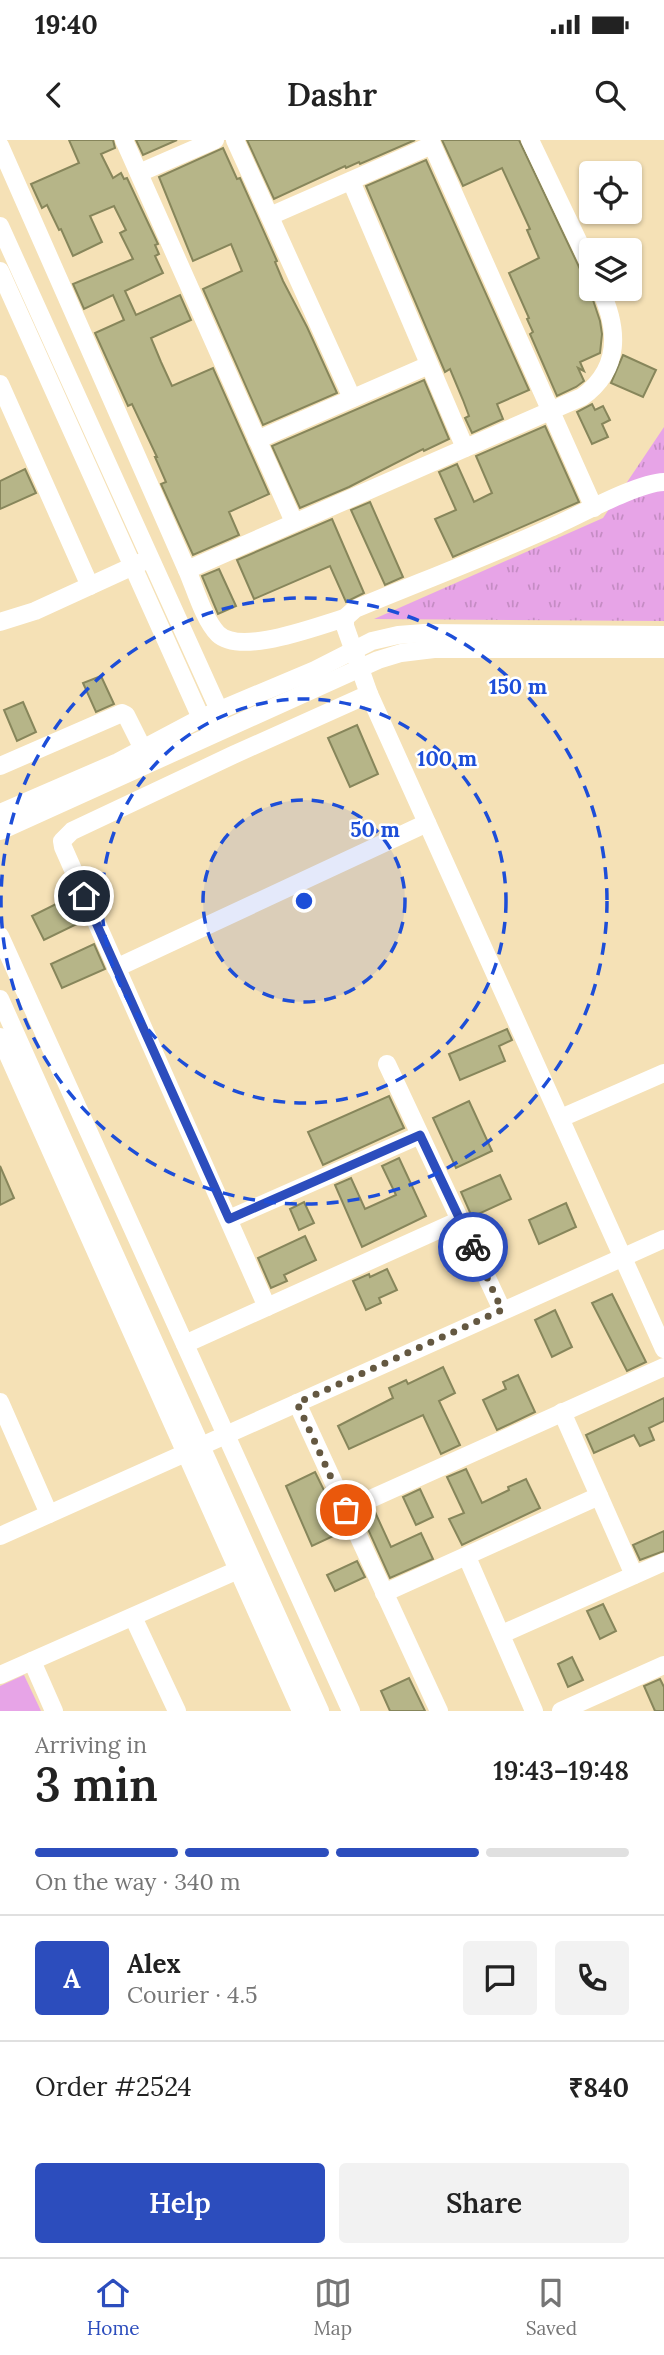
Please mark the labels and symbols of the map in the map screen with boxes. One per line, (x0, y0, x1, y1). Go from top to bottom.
text: 150 m (489, 673, 547, 700)
text: 100 m (417, 745, 477, 772)
text: 50 m (350, 816, 400, 843)
pin (54, 866, 114, 926)
centre of rings (292, 889, 316, 913)
courier (438, 1212, 508, 1282)
pin (316, 1480, 376, 1540)

